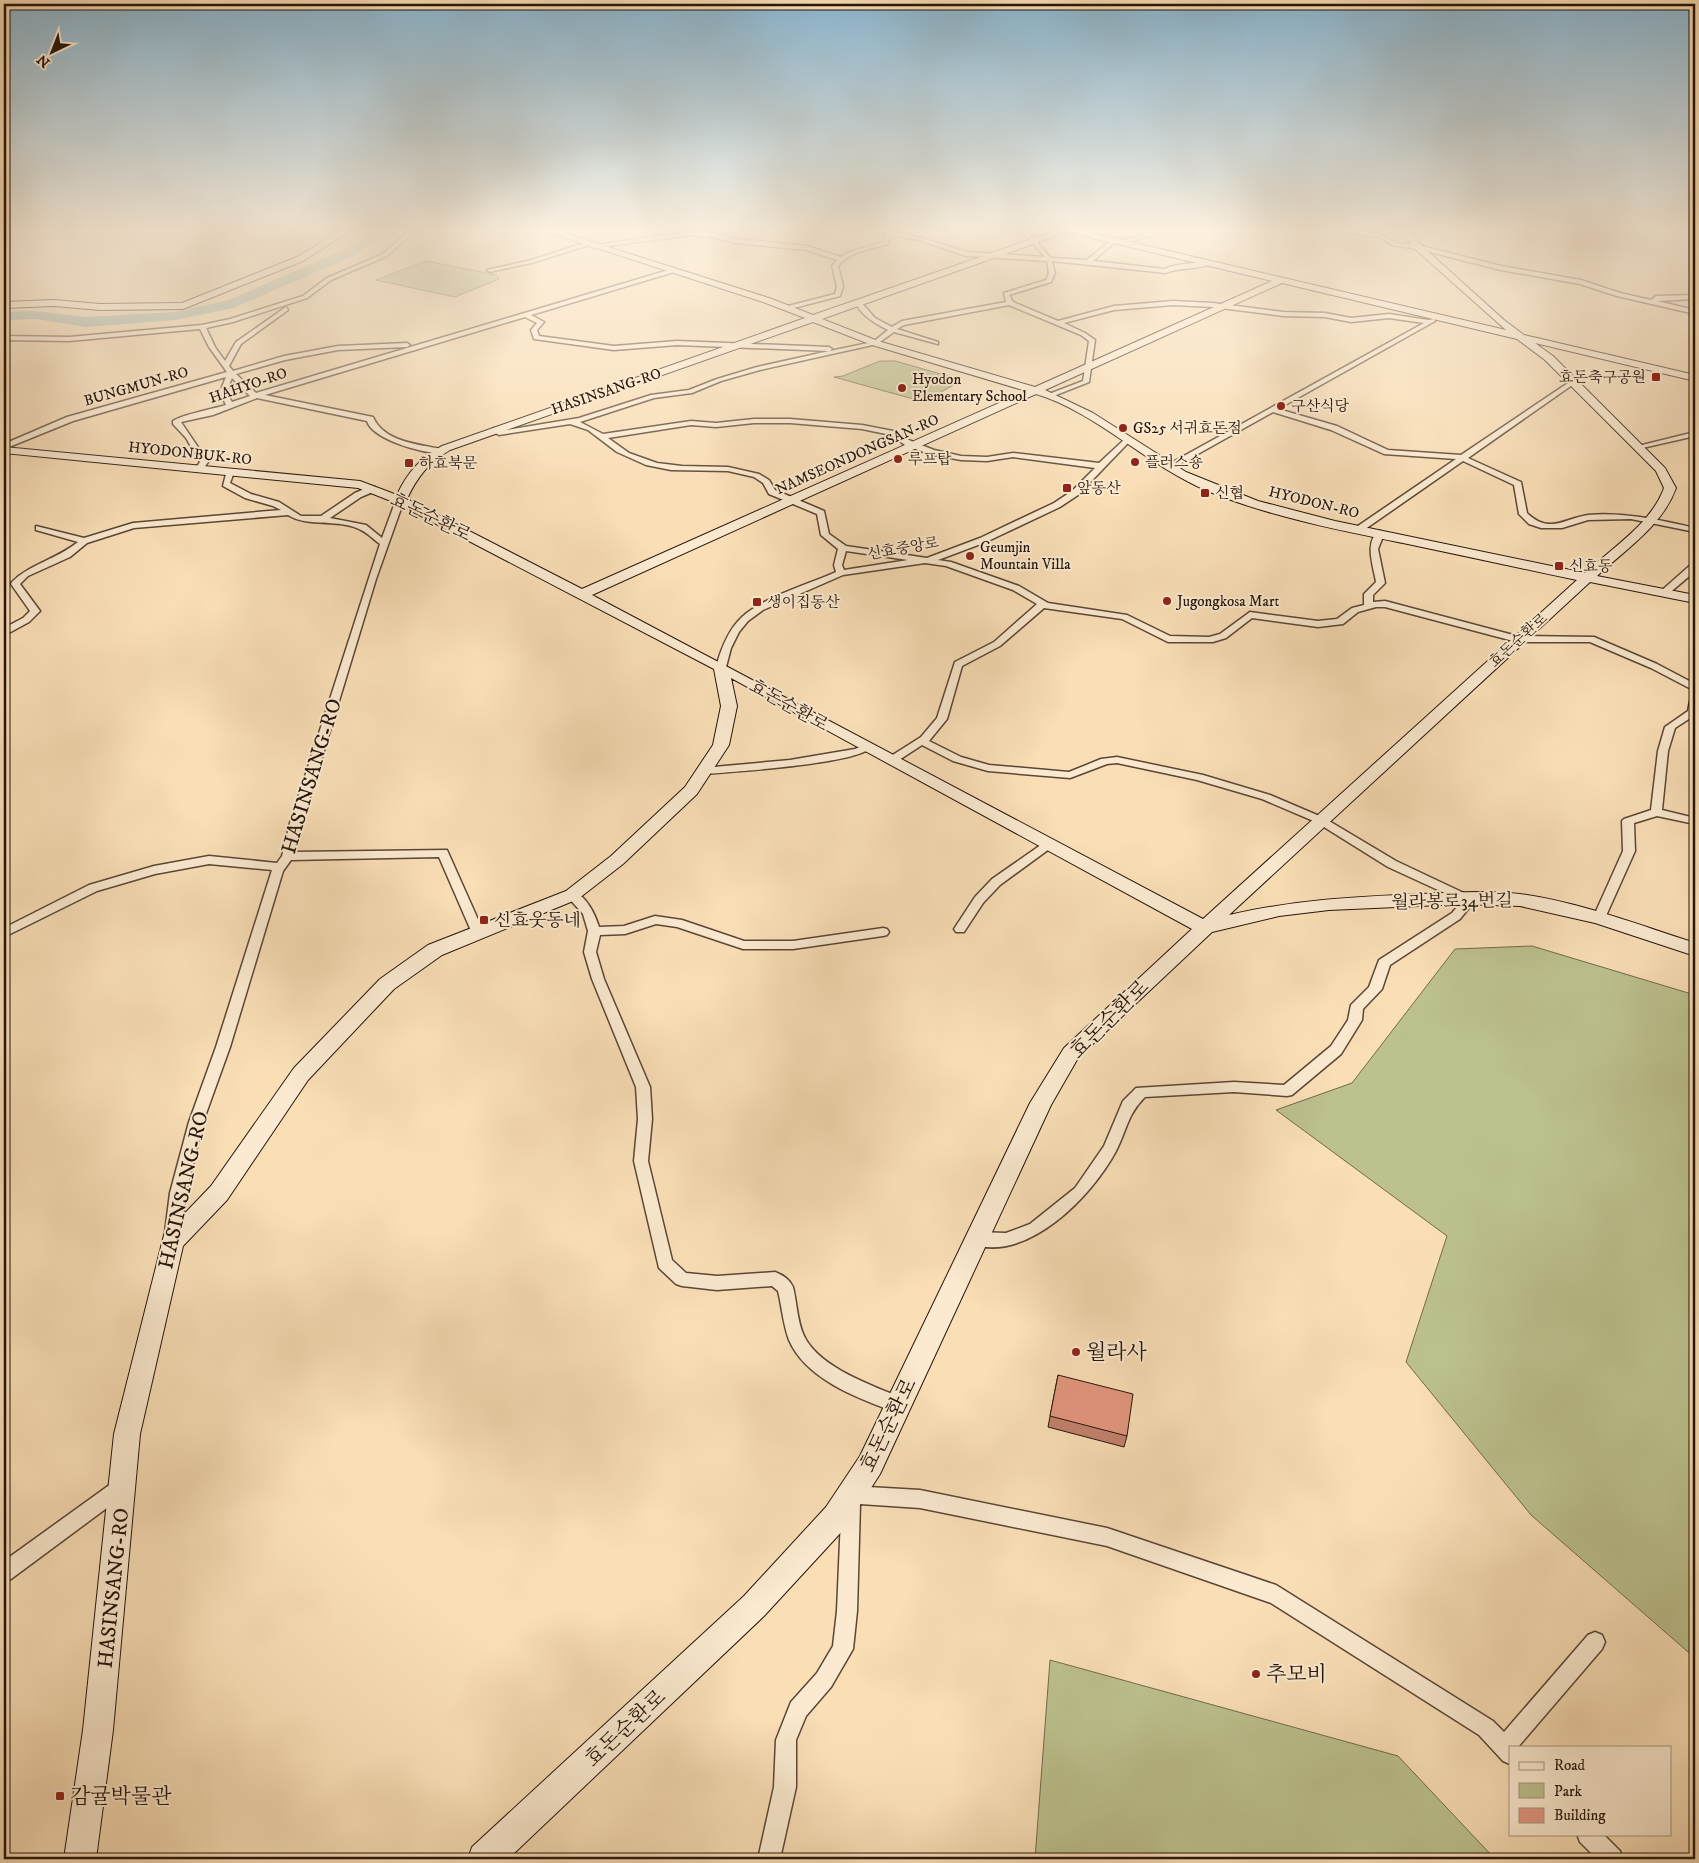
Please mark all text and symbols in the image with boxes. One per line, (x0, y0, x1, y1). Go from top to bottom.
north arrow (28, 28, 78, 78)
text: N (33, 50, 54, 71)
street label: BUNGMUN-RO (82, 362, 191, 410)
street label: HAHYO-RO (207, 363, 290, 408)
street label: HASINSANG-RO (549, 364, 664, 419)
place label: 효돈축구공원 (1559, 368, 1646, 387)
place label: Hyodon Elementary School (912, 370, 1027, 406)
marker: 효돈축구공원 (1650, 371, 1662, 383)
marker: Hyodon Elementary School (896, 382, 908, 394)
place label: 구산식당 (1291, 397, 1349, 416)
marker: 구산식당 (1275, 400, 1287, 412)
street label: NAMSEONDONGSAN-RO (772, 410, 942, 499)
place label: GS25 서귀효돈점 (1133, 419, 1242, 438)
marker: GS25 서귀효돈점 (1117, 422, 1129, 434)
street label: HYODONBUK-RO (127, 438, 253, 469)
place label: 루프탑 (908, 450, 952, 469)
marker: 루프탑 (892, 453, 904, 465)
place label: 플러스숑 (1145, 453, 1203, 472)
place label: 하효북문 (419, 454, 477, 473)
marker: 플러스숑 (1129, 456, 1141, 468)
marker: 하효북문 (403, 457, 415, 469)
place label: 앞동산 (1077, 479, 1121, 498)
marker: 앞동산 (1061, 482, 1073, 494)
street label: HYODON-RO (1267, 482, 1361, 523)
place label: 신협 (1215, 484, 1244, 503)
marker: 신협 (1199, 487, 1211, 499)
street label: 효돈순환로 (387, 489, 474, 547)
street label: 신효중앙로 (866, 533, 941, 564)
place label: Geumjin Mountain Villa (980, 538, 1071, 574)
marker: Geumjin Mountain Villa (964, 550, 976, 562)
place label: 신효동 (1569, 557, 1613, 576)
marker: 신효동 (1553, 560, 1565, 572)
place label: Jugongkosa Mart (1175, 592, 1280, 611)
place label: 생이집동산 (767, 593, 840, 612)
marker: Jugongkosa Mart (1161, 595, 1173, 607)
marker: 생이집동산 (751, 596, 763, 608)
street label: 효돈순환로 (1485, 609, 1552, 672)
street label: 효돈순환로 (745, 675, 832, 737)
street label: HASINSANG-RO (276, 695, 348, 857)
street label: 월라봉로34번길 (1391, 890, 1513, 914)
place label: 신효웃동네 (494, 910, 581, 932)
marker: 신효웃동네 (478, 914, 490, 926)
street label: 효돈순환로 (1065, 975, 1155, 1065)
street label: HASINSANG-RO (153, 1109, 215, 1272)
place label: 월라사 (1086, 1340, 1148, 1366)
marker: 월라사 (1070, 1346, 1082, 1358)
street label: 효돈순환로 (855, 1374, 923, 1477)
street label: HASINSANG-RO (93, 1507, 135, 1670)
place label: 추모비 (1266, 1662, 1327, 1688)
marker: 추모비 (1250, 1668, 1262, 1680)
street label: 효돈순환로 (580, 1685, 672, 1773)
legend (1509, 1746, 1672, 1836)
text: Road (1554, 1756, 1586, 1775)
text: Park (1554, 1782, 1583, 1801)
place label: 감귤박물관 (70, 1784, 172, 1810)
marker: 감귤박물관 (54, 1790, 66, 1802)
text: Building (1554, 1806, 1606, 1825)

